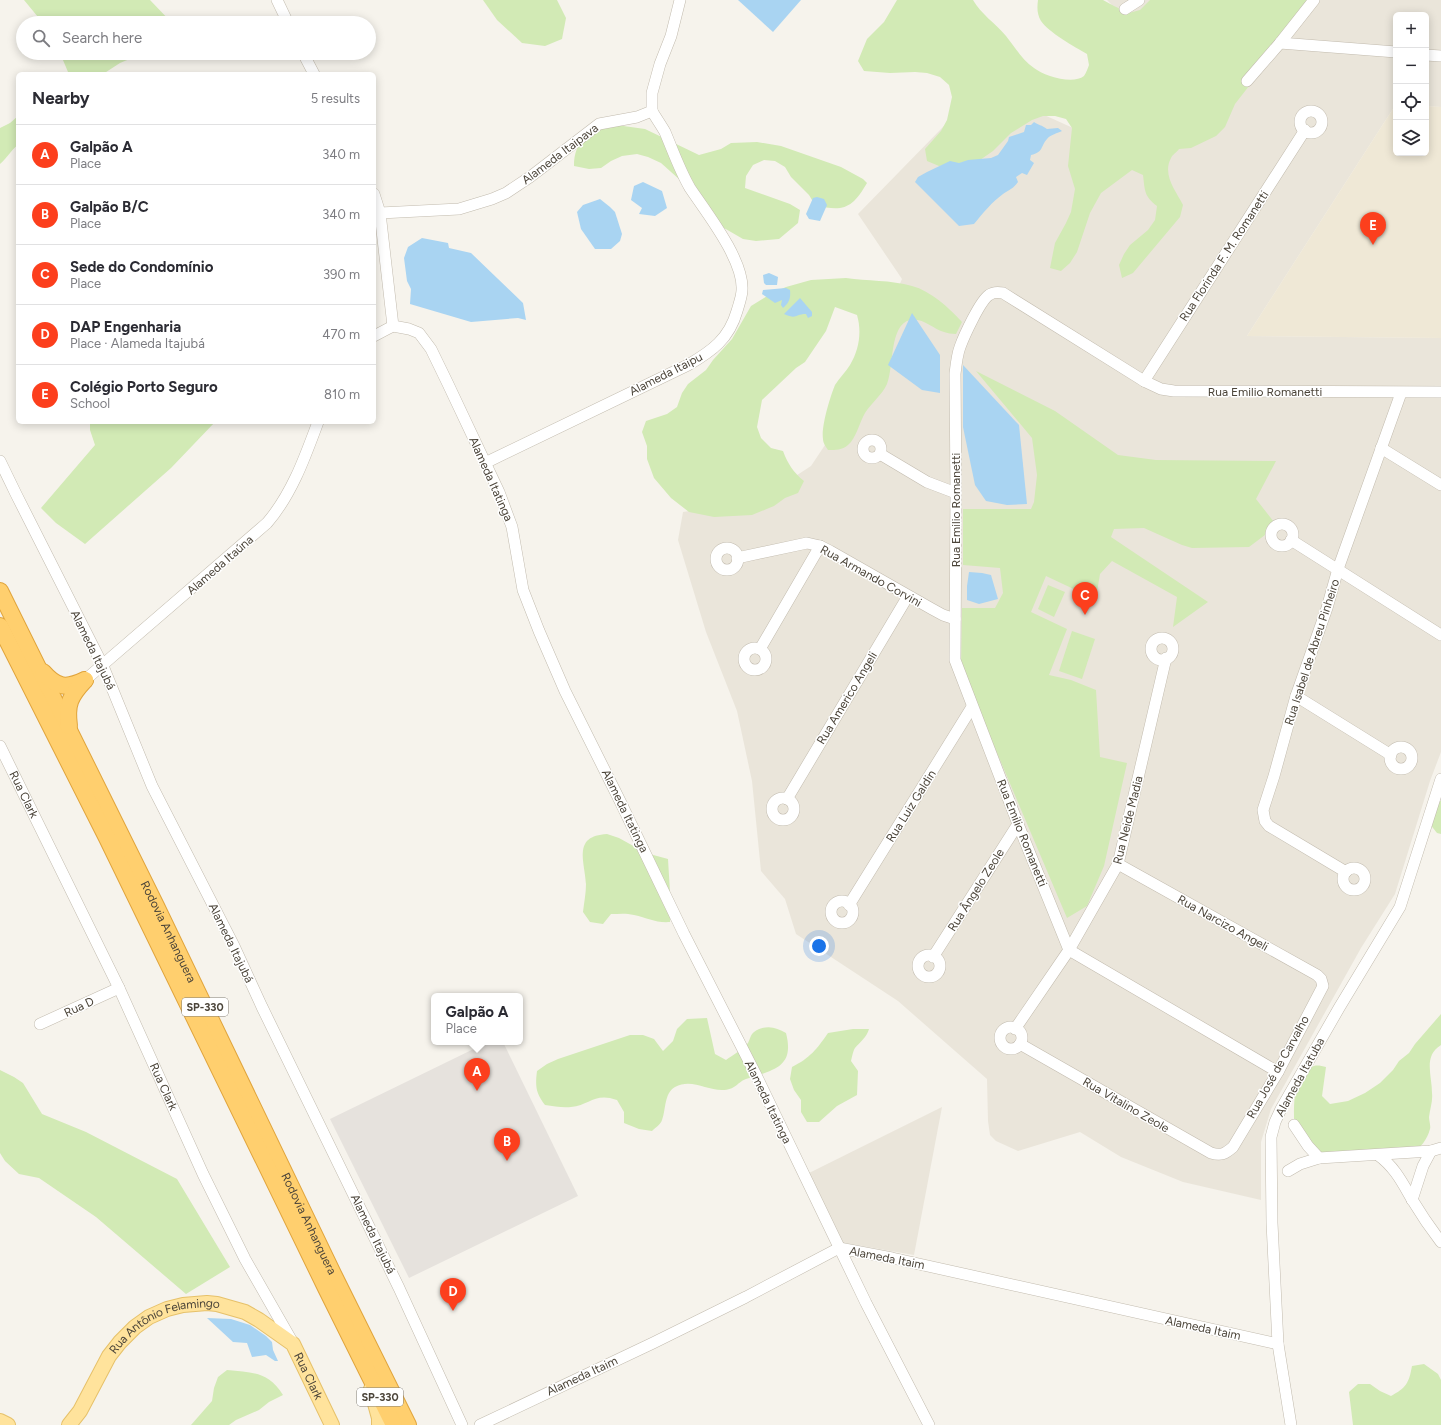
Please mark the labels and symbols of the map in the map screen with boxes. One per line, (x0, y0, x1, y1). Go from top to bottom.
street label: Alameda Itaipava (519, 121, 601, 187)
street label: Rua Florinda F. M. Romanetti (1177, 188, 1271, 324)
pin: E (1360, 212, 1386, 245)
street label: Alameda Itaipu (627, 350, 705, 398)
street label: Rua Emilio Romanetti (1208, 385, 1322, 399)
street label: Alameda Itatinga (466, 435, 516, 523)
street label: Rua Emilio Romanetti (949, 453, 963, 567)
street label: Alameda Itaúna (184, 532, 256, 598)
street label: Rua Armando Corvini (818, 542, 924, 610)
street label: Rua Isabel de Abreu Pinheiro (1282, 577, 1342, 727)
pin: C (1072, 582, 1098, 615)
street label: Alameda Itajubá (68, 608, 118, 692)
street label: Rua Americo Angeli (814, 649, 880, 747)
street label: Alameda Itatinga (599, 767, 651, 855)
street label: Rua Luiz Galdin (883, 767, 939, 845)
street label: Rua Clark (6, 769, 41, 820)
street label: Rua Neide Madia (1110, 774, 1146, 866)
street label: Rua Emilio Romanetti (994, 777, 1050, 889)
street label: Rua Ângelo Zeole (945, 846, 1007, 934)
street label: Rodovia Anhanguera (138, 879, 199, 985)
street label: Rua Narcizo Angeli (1175, 892, 1271, 954)
street label: Alameda Itajubá (206, 901, 256, 985)
your location (809, 936, 829, 956)
street label: Rua D (62, 994, 96, 1020)
road number: SP-330 (182, 998, 228, 1016)
street label: Rua José de Carvalho (1244, 1013, 1312, 1121)
street label: Alameda Itatuba (1273, 1035, 1327, 1119)
pin: A (464, 1058, 490, 1091)
street label: Alameda Itatinga (742, 1058, 794, 1146)
street label: Rua Clark (147, 1061, 180, 1113)
street label: Rua Vitalino Zeole (1080, 1075, 1172, 1136)
pin: B (494, 1128, 520, 1161)
street label: Rodovia Anhanguera (278, 1170, 339, 1277)
street label: Alameda Itajubá (348, 1192, 398, 1276)
street label: Alameda Itaim (848, 1244, 926, 1272)
pin: D (440, 1278, 466, 1311)
street label: Rua Antônio Felamingo (106, 1296, 220, 1357)
street label: Alameda Itaim (1164, 1313, 1242, 1343)
street label: Rua Clark (291, 1350, 326, 1402)
street label: Alameda Itaim (544, 1353, 620, 1399)
road number: SP-330 (357, 1388, 403, 1406)

